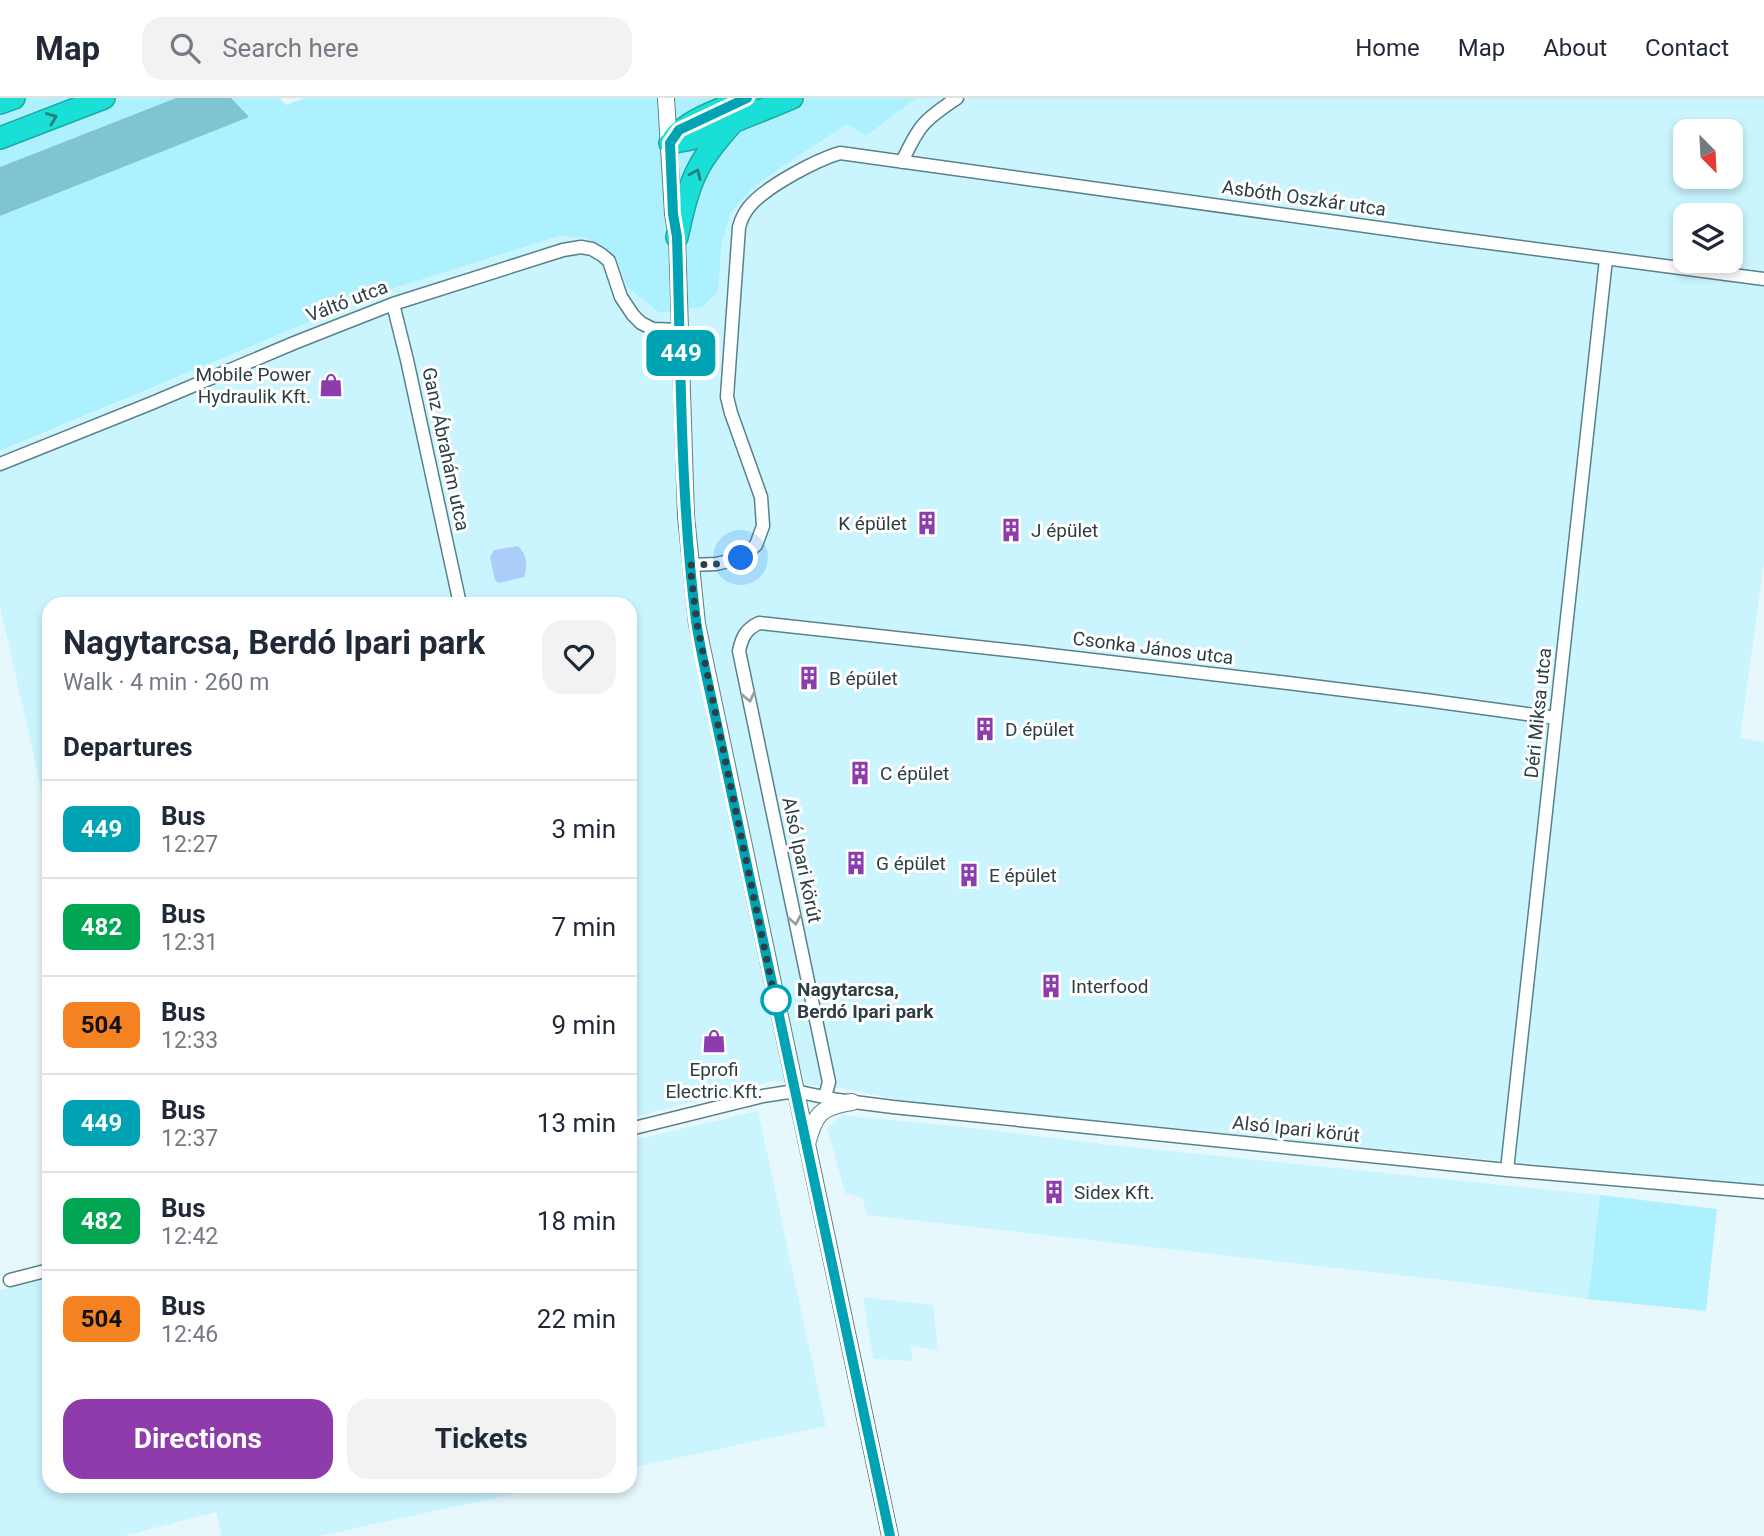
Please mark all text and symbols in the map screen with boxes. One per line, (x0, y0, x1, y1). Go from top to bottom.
search box (142, 17, 632, 80)
text: Map (35, 29, 100, 68)
icon: search (166, 29, 204, 67)
text: Search here (222, 33, 359, 63)
text: Home (1355, 34, 1420, 62)
text: Map (1458, 34, 1505, 62)
text: About (1543, 34, 1607, 62)
text: Contact (1645, 34, 1729, 62)
one-way arrow (45, 112, 57, 126)
north arrow (1673, 119, 1743, 189)
map controls (1673, 119, 1743, 273)
one-way arrow (688, 169, 702, 181)
street label: Asbóth Oszkár utca (1220, 175, 1388, 221)
button: layers (1673, 203, 1743, 273)
street label: Váltó utca (303, 275, 391, 327)
line badge: 449 (641, 330, 721, 376)
text: 449 (660, 339, 702, 367)
place label: Mobile Power Hydraulik Kft. (195, 363, 312, 408)
street label: Ganz Ábrahám utca (417, 365, 475, 533)
shop icon: Mobile Power Hydraulik Kft. (317, 371, 345, 399)
building icon: K épület (913, 509, 941, 537)
place label: K épület (838, 512, 907, 535)
building icon: J épület (997, 516, 1025, 544)
place label: J épület (1031, 519, 1098, 542)
your location (723, 540, 758, 575)
button: heart (542, 620, 616, 694)
text: Nagytarcsa, Berdó Ipari park (63, 623, 485, 662)
street label: Csonka János utca (1071, 627, 1235, 669)
street label: Déri Miksa utca (1520, 647, 1556, 779)
building icon: B épület (795, 664, 823, 692)
place label: B épület (829, 667, 898, 690)
text: Walk · 4 min · 260 m (63, 669, 269, 696)
one-way arrow (741, 691, 756, 703)
building icon: D épület (971, 715, 999, 743)
place label: D épület (1005, 718, 1074, 741)
text: Departures (63, 732, 193, 762)
building icon: C épület (846, 759, 874, 787)
place label: C épület (880, 762, 949, 785)
street label: Alsó Ipari körút (777, 795, 827, 925)
text: Bus (161, 801, 206, 831)
text: 3 min (551, 814, 616, 844)
text: 449 (81, 815, 122, 843)
text: 12:27 (161, 831, 218, 858)
building icon: G épület (842, 849, 870, 877)
place label: G épület (876, 852, 946, 875)
building icon: E épület (955, 861, 983, 889)
place label: E épület (989, 864, 1057, 887)
text: Bus (161, 899, 206, 929)
text: 7 min (551, 912, 616, 942)
text: 482 (81, 913, 122, 941)
one-way arrow (787, 914, 802, 926)
text: 12:31 (161, 929, 218, 956)
building icon: Interfood (1037, 972, 1065, 1000)
place label: Interfood (1071, 975, 1149, 998)
place label: Nagytarcsa, Berdó Ipari park (797, 978, 934, 1023)
marker: Nagytarcsa, Berdó Ipari park (761, 985, 791, 1015)
text: Bus (161, 997, 206, 1027)
text: 9 min (551, 1010, 616, 1040)
text: 504 (81, 1011, 122, 1039)
text: 12:33 (161, 1027, 218, 1054)
shop icon: Eprofi Electric Kft. (700, 1027, 728, 1055)
place label: Eprofi Electric Kft. (665, 1058, 763, 1103)
text: Bus (161, 1095, 206, 1125)
text: 13 min (537, 1108, 616, 1138)
text: 449 (81, 1109, 122, 1137)
street label: Alsó Ipari körút (1231, 1111, 1361, 1147)
text: 12:37 (161, 1125, 218, 1152)
building icon: Sidex Kft. (1040, 1178, 1068, 1206)
place label: Sidex Kft. (1074, 1181, 1155, 1204)
text: Bus (161, 1193, 206, 1223)
text: 18 min (537, 1206, 616, 1236)
text: 482 (81, 1207, 122, 1235)
text: 12:42 (161, 1223, 218, 1250)
text: Bus (161, 1291, 206, 1321)
text: 22 min (537, 1304, 616, 1334)
text: 504 (81, 1305, 122, 1333)
text: 12:46 (161, 1321, 218, 1348)
button: Directions (63, 1399, 333, 1479)
button: Tickets (347, 1399, 616, 1479)

